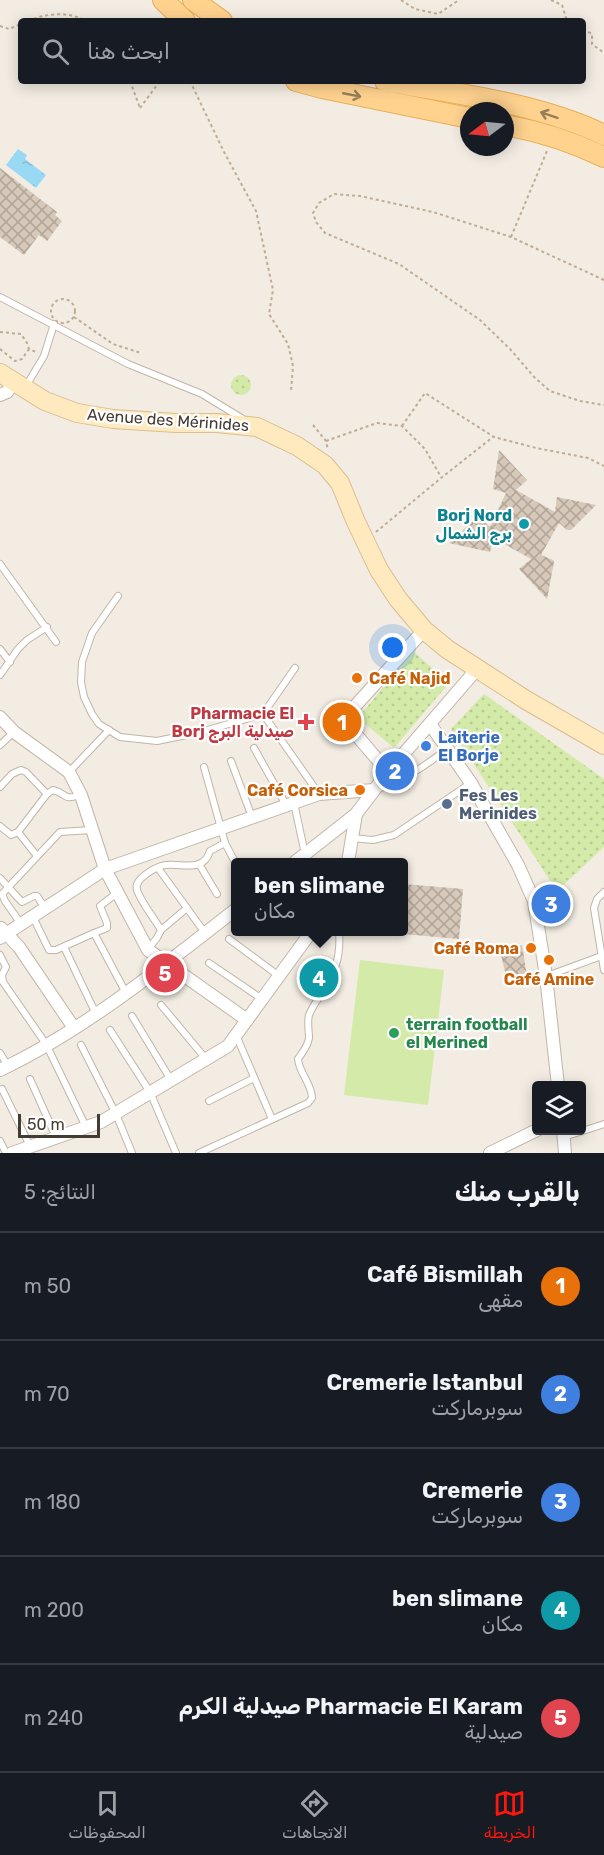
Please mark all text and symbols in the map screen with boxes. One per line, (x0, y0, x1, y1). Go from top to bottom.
search box (18, 18, 586, 84)
icon: search (39, 35, 72, 68)
text: ابحث هنا (87, 38, 170, 65)
one-way arrow (342, 90, 362, 101)
north arrow (460, 102, 514, 156)
one-way arrow (540, 108, 559, 119)
street label: Avenue des Mérinides (86, 405, 250, 435)
place label: Borj Nord برج الشمال (436, 506, 512, 545)
marker: Borj Nord برج الشمال (517, 517, 531, 531)
your location (378, 633, 407, 662)
place label: Café Najid (369, 669, 451, 688)
marker: Café Najid (350, 671, 364, 685)
pin: 1 (322, 700, 362, 744)
place label: Pharmacie El Borj صيدلية البرج (172, 704, 294, 743)
marker: Pharmacie El Borj صيدلية البرج (299, 715, 313, 729)
place label: Laiterie El Borje (438, 728, 500, 765)
marker: Laiterie El Borje (419, 739, 433, 753)
pin: 2 (376, 748, 414, 794)
place label: Café Corsica (247, 781, 348, 800)
marker: Café Corsica (353, 783, 367, 797)
place label: Fes Les Merinides (459, 786, 537, 823)
marker: Fes Les Merinides (440, 797, 454, 811)
popup (231, 858, 408, 936)
text: ben slimane (254, 872, 385, 899)
pin: 3 (532, 882, 570, 926)
text: مكان (254, 899, 295, 923)
place label: Café Roma (434, 939, 519, 958)
marker: Café Roma (524, 941, 538, 955)
pin: 5 (146, 950, 184, 996)
marker: Café Amine (542, 953, 556, 967)
pin: 4 (300, 956, 338, 1000)
place label: Café Amine (504, 970, 594, 989)
place label: terrain football el Merined (406, 1015, 527, 1052)
marker: terrain football el Merined (387, 1026, 401, 1040)
map controls (532, 1081, 586, 1135)
button: layers (532, 1081, 586, 1135)
scale bar (18, 1111, 100, 1138)
text: 50 m (27, 1115, 65, 1134)
text: بالقرب منك (455, 1177, 580, 1208)
text: النتائج: 5 (24, 1180, 96, 1204)
text: Café Bismillah (367, 1261, 523, 1288)
text: 50 m (24, 1274, 71, 1298)
text: 1 (556, 1274, 565, 1298)
text: مقهى (478, 1288, 523, 1312)
text: Cremerie Istanbul (326, 1369, 523, 1396)
text: 70 m (24, 1382, 70, 1406)
text: 2 (554, 1382, 567, 1406)
text: سوبرماركت (431, 1396, 523, 1420)
text: Cremerie (422, 1477, 523, 1504)
text: 180 m (24, 1490, 81, 1514)
text: 3 (554, 1490, 567, 1514)
text: سوبرماركت (431, 1504, 523, 1528)
text: ben slimane (392, 1585, 523, 1612)
text: 200 m (24, 1598, 84, 1622)
text: 4 (554, 1598, 567, 1622)
text: مكان (482, 1612, 523, 1636)
text: Pharmacie El Karam صيدلية الكرم (178, 1693, 523, 1720)
text: 240 m (24, 1706, 83, 1730)
text: 5 (554, 1706, 567, 1730)
text: صيدلية (465, 1720, 523, 1744)
tab: المحفوظات (68, 1787, 146, 1842)
tab: الاتجاهات (282, 1787, 348, 1842)
tab: الخريطة (484, 1787, 536, 1842)

